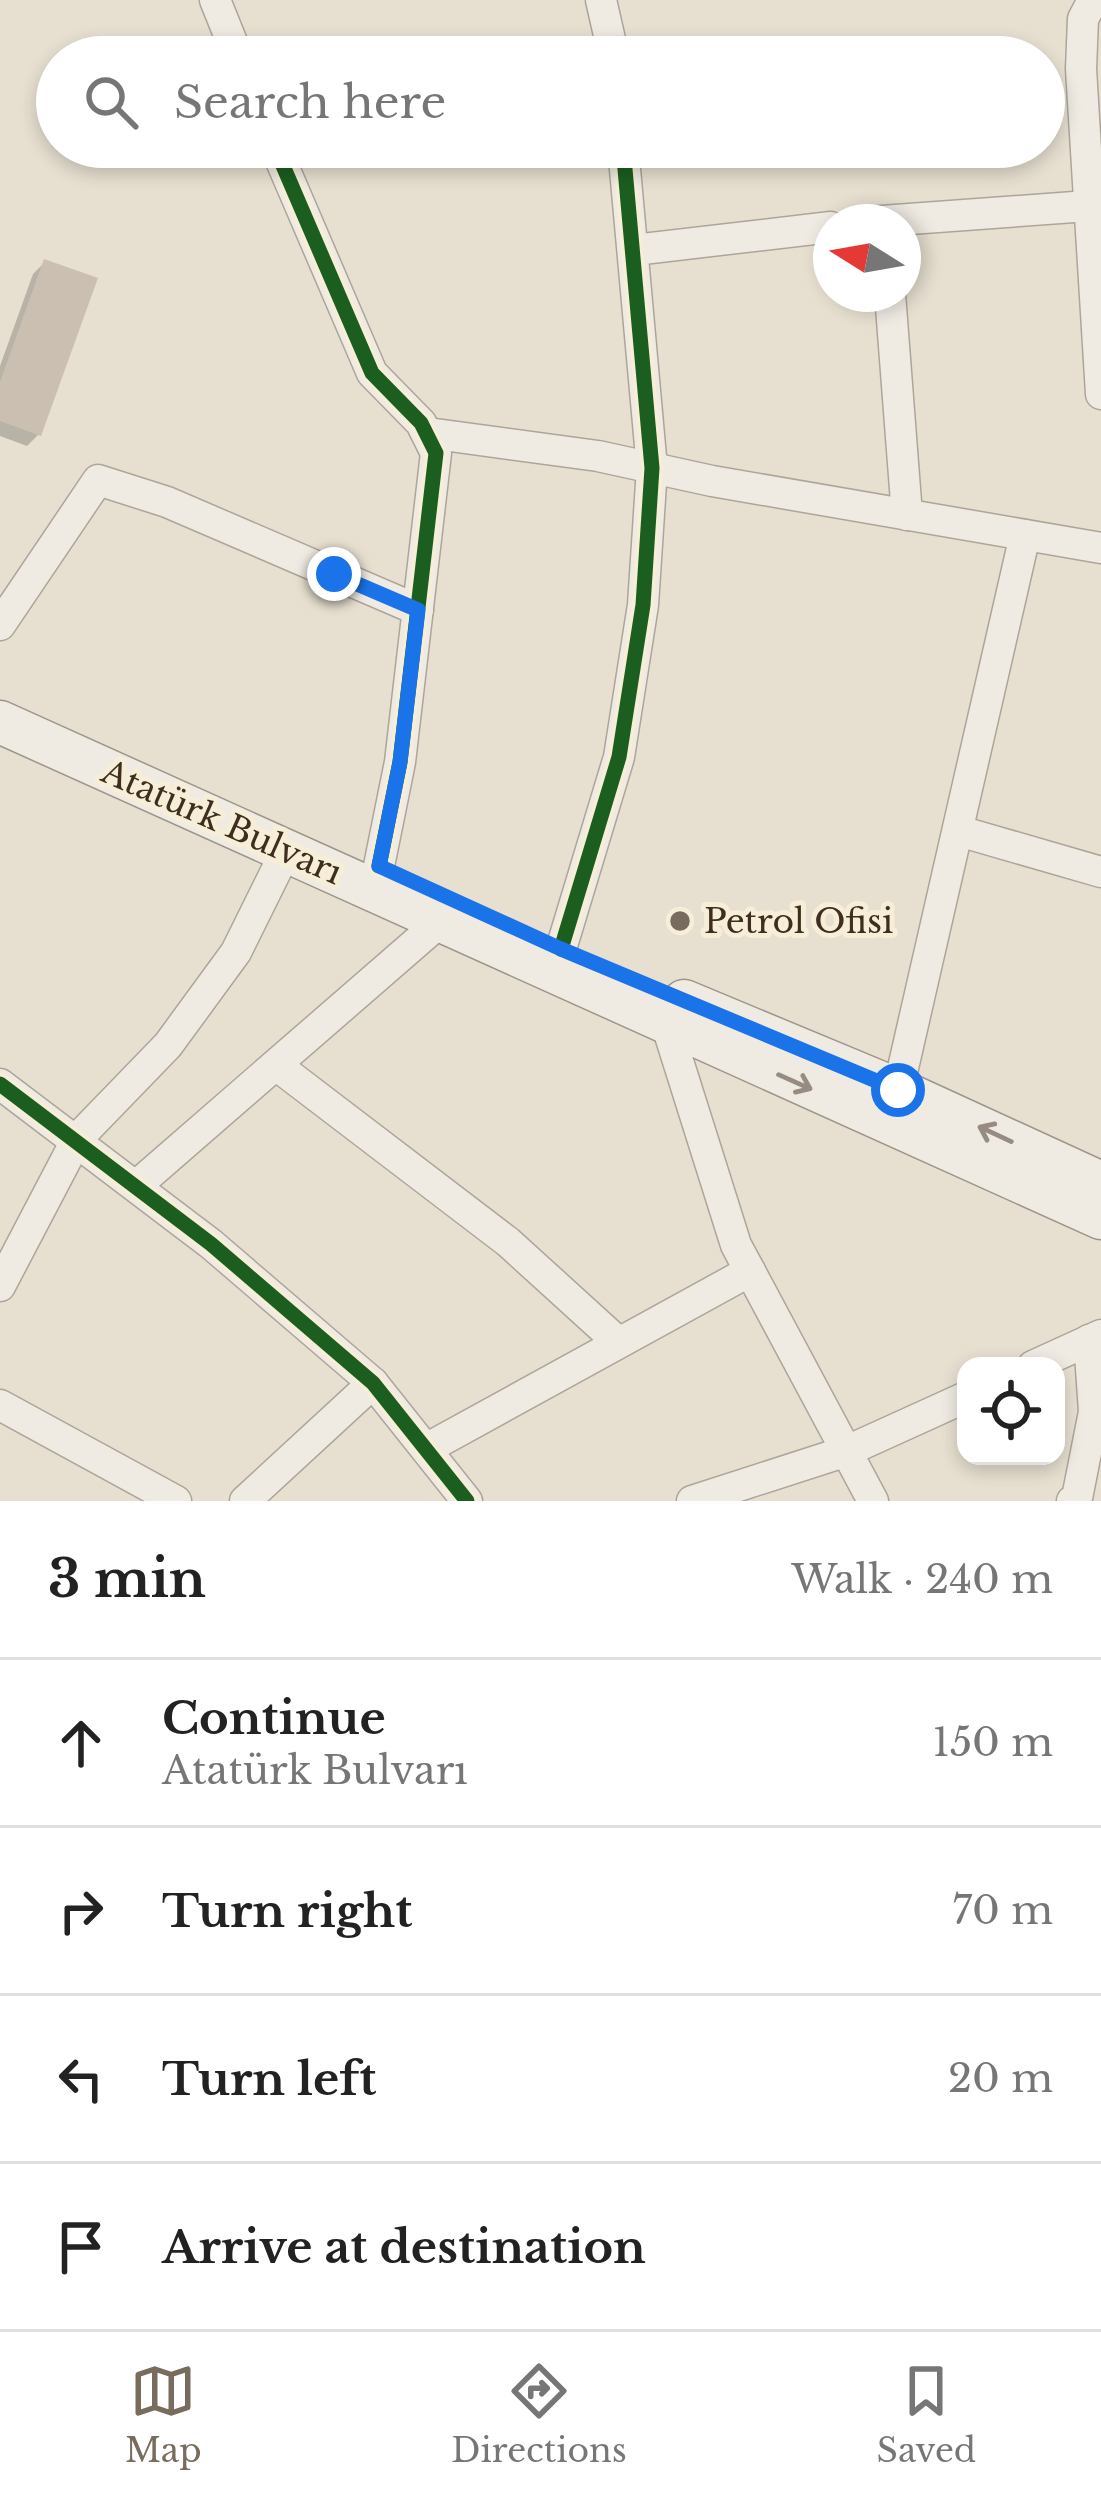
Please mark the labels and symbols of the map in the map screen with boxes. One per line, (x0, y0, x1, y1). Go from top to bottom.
north arrow (813, 204, 921, 312)
route end (307, 547, 361, 601)
street label: Atatürk Bulvarı (95, 750, 348, 893)
place label: Petrol Ofisi (704, 901, 893, 942)
marker: Petrol Ofisi (667, 908, 693, 934)
route start (871, 1063, 925, 1117)
one-way arrow (776, 1073, 812, 1095)
one-way arrow (978, 1122, 1014, 1144)

